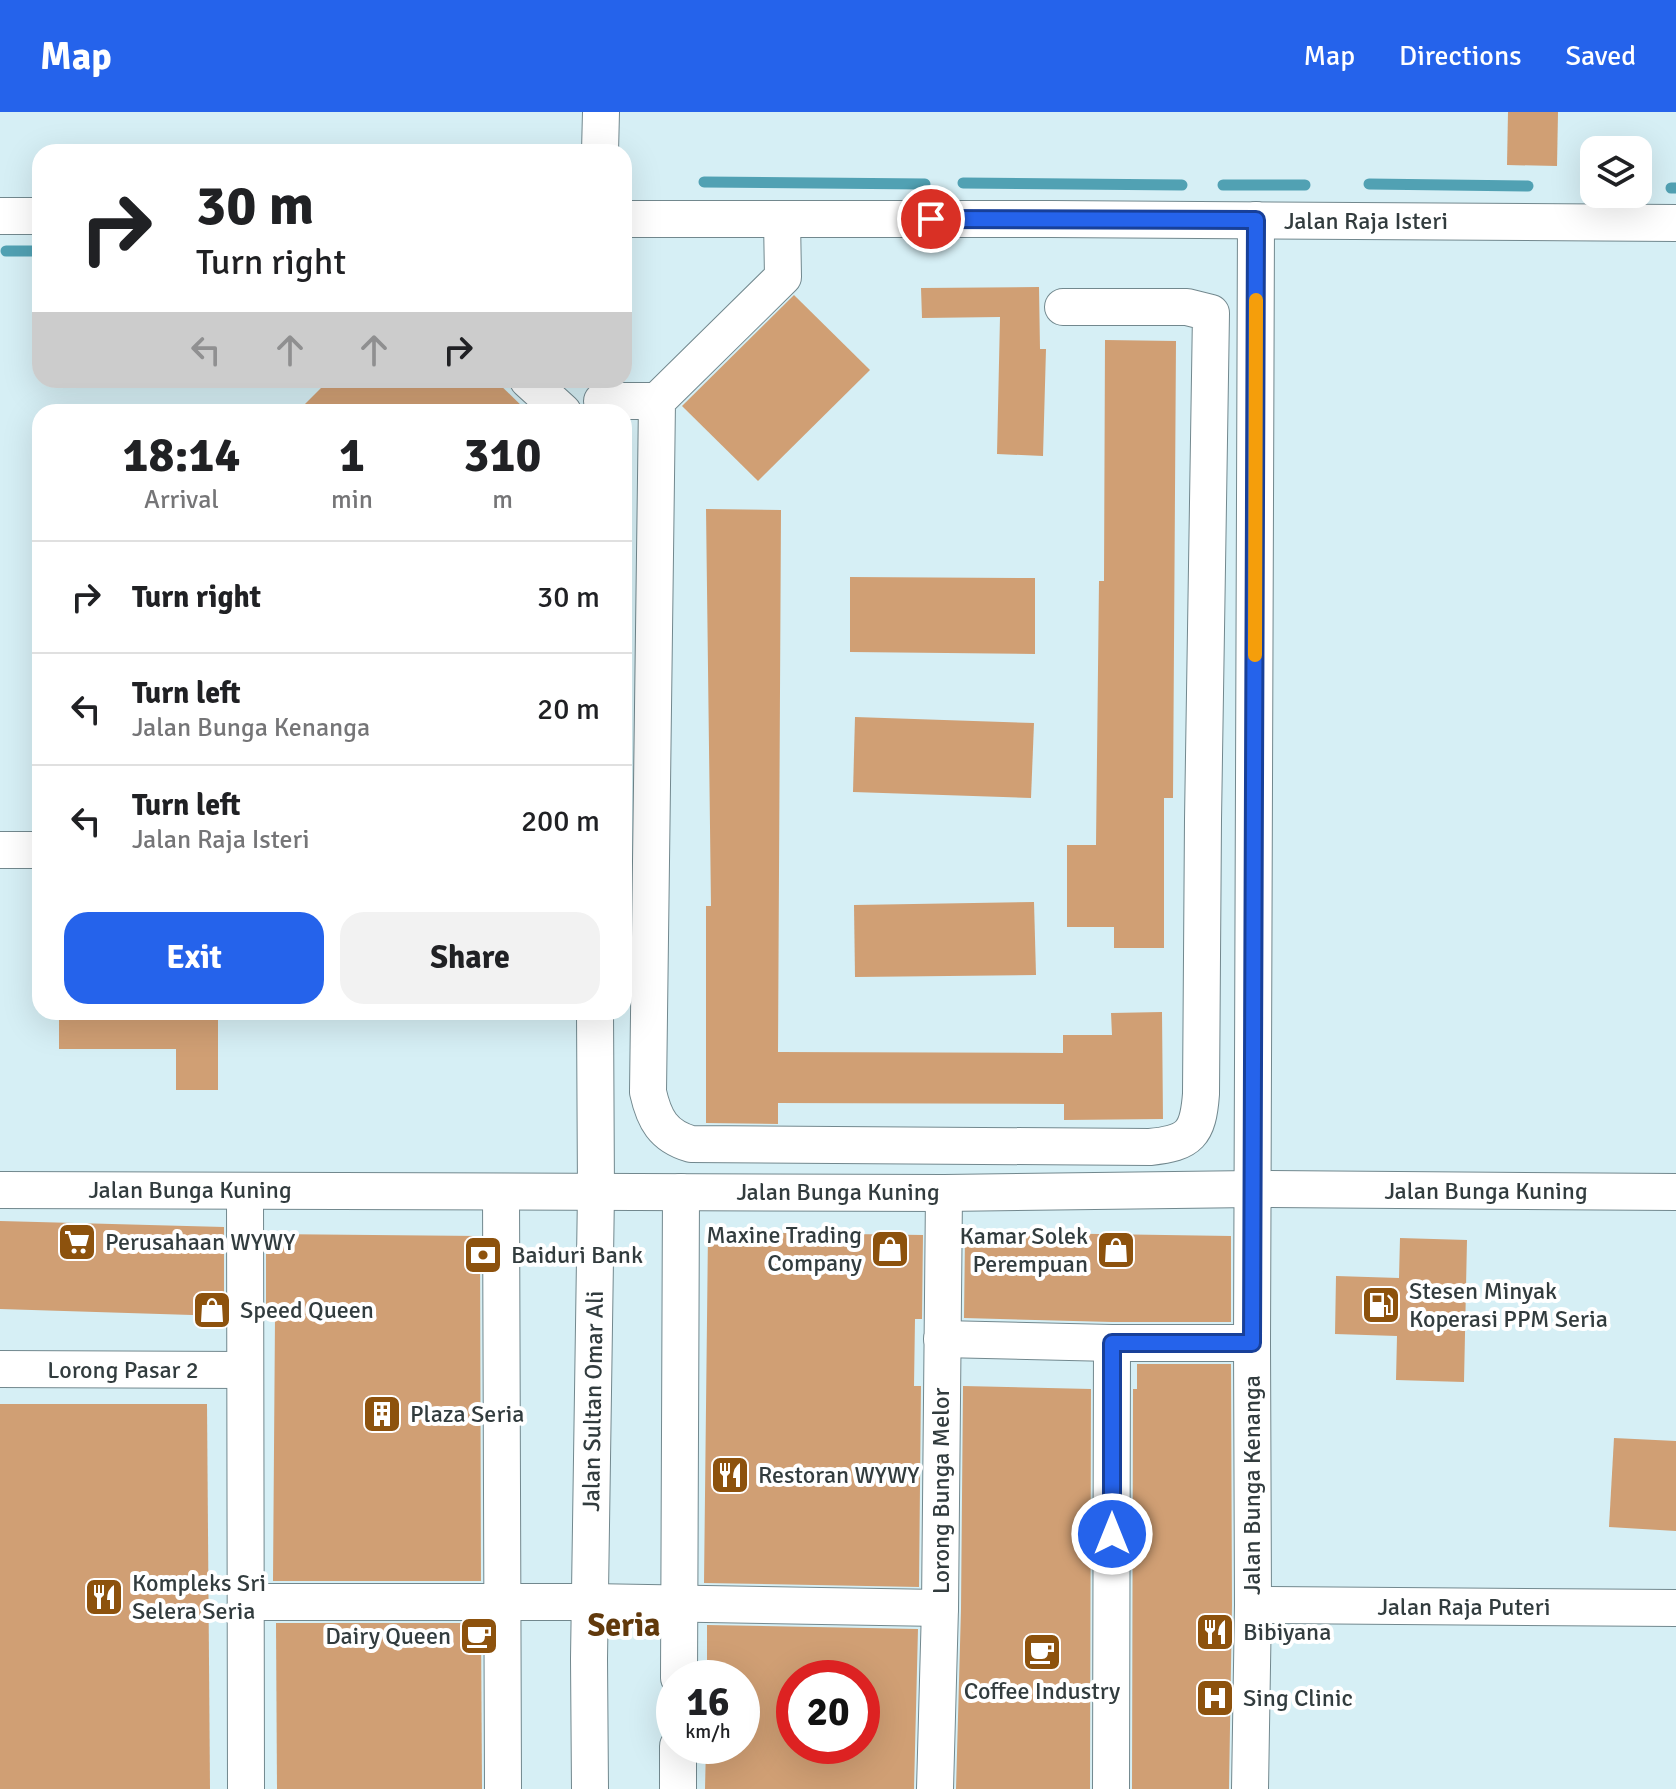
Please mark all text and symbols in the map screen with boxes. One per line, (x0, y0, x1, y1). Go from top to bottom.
text: Map (40, 33, 112, 80)
text: Map (1303, 39, 1355, 73)
text: Directions (1399, 39, 1521, 73)
text: Saved (1565, 39, 1636, 73)
map controls (1580, 136, 1652, 208)
button: layers (1580, 136, 1652, 208)
text: 30 m (196, 171, 314, 240)
icon: right (64, 176, 168, 280)
pin (897, 185, 965, 253)
icon: arrive (909, 197, 953, 241)
street label: Jalan Raja Isteri (1284, 206, 1448, 236)
text: Turn right (196, 240, 346, 285)
icon: left (184, 328, 228, 372)
icon: ahead (268, 328, 312, 372)
icon: ahead (352, 328, 396, 372)
icon: right (436, 328, 480, 372)
text: 18:14 (123, 426, 240, 485)
text: 1 (339, 426, 365, 485)
text: 310 (464, 426, 541, 485)
text: Arrival (144, 484, 219, 516)
text: min (331, 484, 373, 516)
text: m (492, 484, 513, 516)
icon: right (64, 575, 108, 619)
text: Turn right (132, 579, 261, 616)
text: 30 m (537, 579, 600, 616)
text: Turn left (132, 675, 241, 712)
icon: left (64, 687, 108, 731)
text: 20 m (537, 691, 600, 728)
text: Jalan Bunga Kenanga (132, 712, 370, 744)
text: Turn left (132, 787, 241, 824)
icon: left (64, 799, 108, 843)
text: 200 m (521, 803, 600, 840)
text: Jalan Raja Isteri (132, 824, 310, 856)
button: Exit (64, 912, 324, 1004)
button: Share (340, 912, 600, 1004)
street label: Jalan Bunga Kuning (88, 1175, 292, 1205)
street label: Jalan Bunga Kuning (1384, 1176, 1588, 1206)
street label: Jalan Bunga Kuning (736, 1177, 940, 1207)
place label: Maxine Trading Company (706, 1220, 862, 1278)
supermarket icon: Perusahaan WYWY (56, 1221, 98, 1263)
place label: Kamar Solek Perempuan (959, 1221, 1088, 1279)
place label: Perusahaan WYWY (105, 1227, 295, 1257)
shop icon: Maxine Trading Company (869, 1228, 911, 1270)
shop icon: Kamar Solek Perempuan (1095, 1229, 1137, 1271)
bank icon: Baiduri Bank (462, 1234, 504, 1276)
place label: Baiduri Bank (511, 1240, 643, 1270)
place label: Stesen Minyak Koperasi PPM Seria (1409, 1276, 1608, 1334)
fuel station icon: Stesen Minyak Koperasi PPM Seria (1360, 1284, 1402, 1326)
shop icon: Speed Queen (191, 1289, 233, 1331)
street label: Jalan Sultan Omar Ali (576, 1290, 610, 1512)
place label: Speed Queen (240, 1295, 374, 1325)
street label: Lorong Pasar 2 (47, 1355, 199, 1385)
street label: Jalan Bunga Kenanga (1237, 1375, 1267, 1595)
street label: Lorong Bunga Melor (926, 1388, 956, 1594)
building icon: Plaza Seria (361, 1393, 403, 1435)
place label: Plaza Seria (410, 1399, 524, 1429)
restaurant icon: Restoran WYWY (709, 1454, 751, 1496)
place label: Restoran WYWY (758, 1460, 919, 1490)
position arrow (1070, 1492, 1154, 1576)
place label: Kompleks Sri Selera Seria (132, 1568, 266, 1626)
restaurant icon: Kompleks Sri Selera Seria (83, 1576, 125, 1618)
street label: Jalan Raja Puteri (1378, 1592, 1550, 1622)
district label: Seria (588, 1606, 661, 1645)
restaurant icon: Bibiyana (1194, 1611, 1236, 1653)
cafe icon: Dairy Queen (458, 1615, 500, 1657)
place label: Bibiyana (1243, 1617, 1331, 1647)
place label: Dairy Queen (325, 1621, 451, 1651)
cafe icon: Coffee Industry (1021, 1631, 1063, 1673)
speed limit sign: 20 (776, 1660, 880, 1764)
place label: Coffee Industry (964, 1676, 1120, 1706)
text: 16 (686, 1677, 730, 1727)
hospital icon: Sing Clinic (1194, 1677, 1236, 1719)
place label: Sing Clinic (1243, 1683, 1353, 1713)
text: km/h (685, 1719, 731, 1744)

